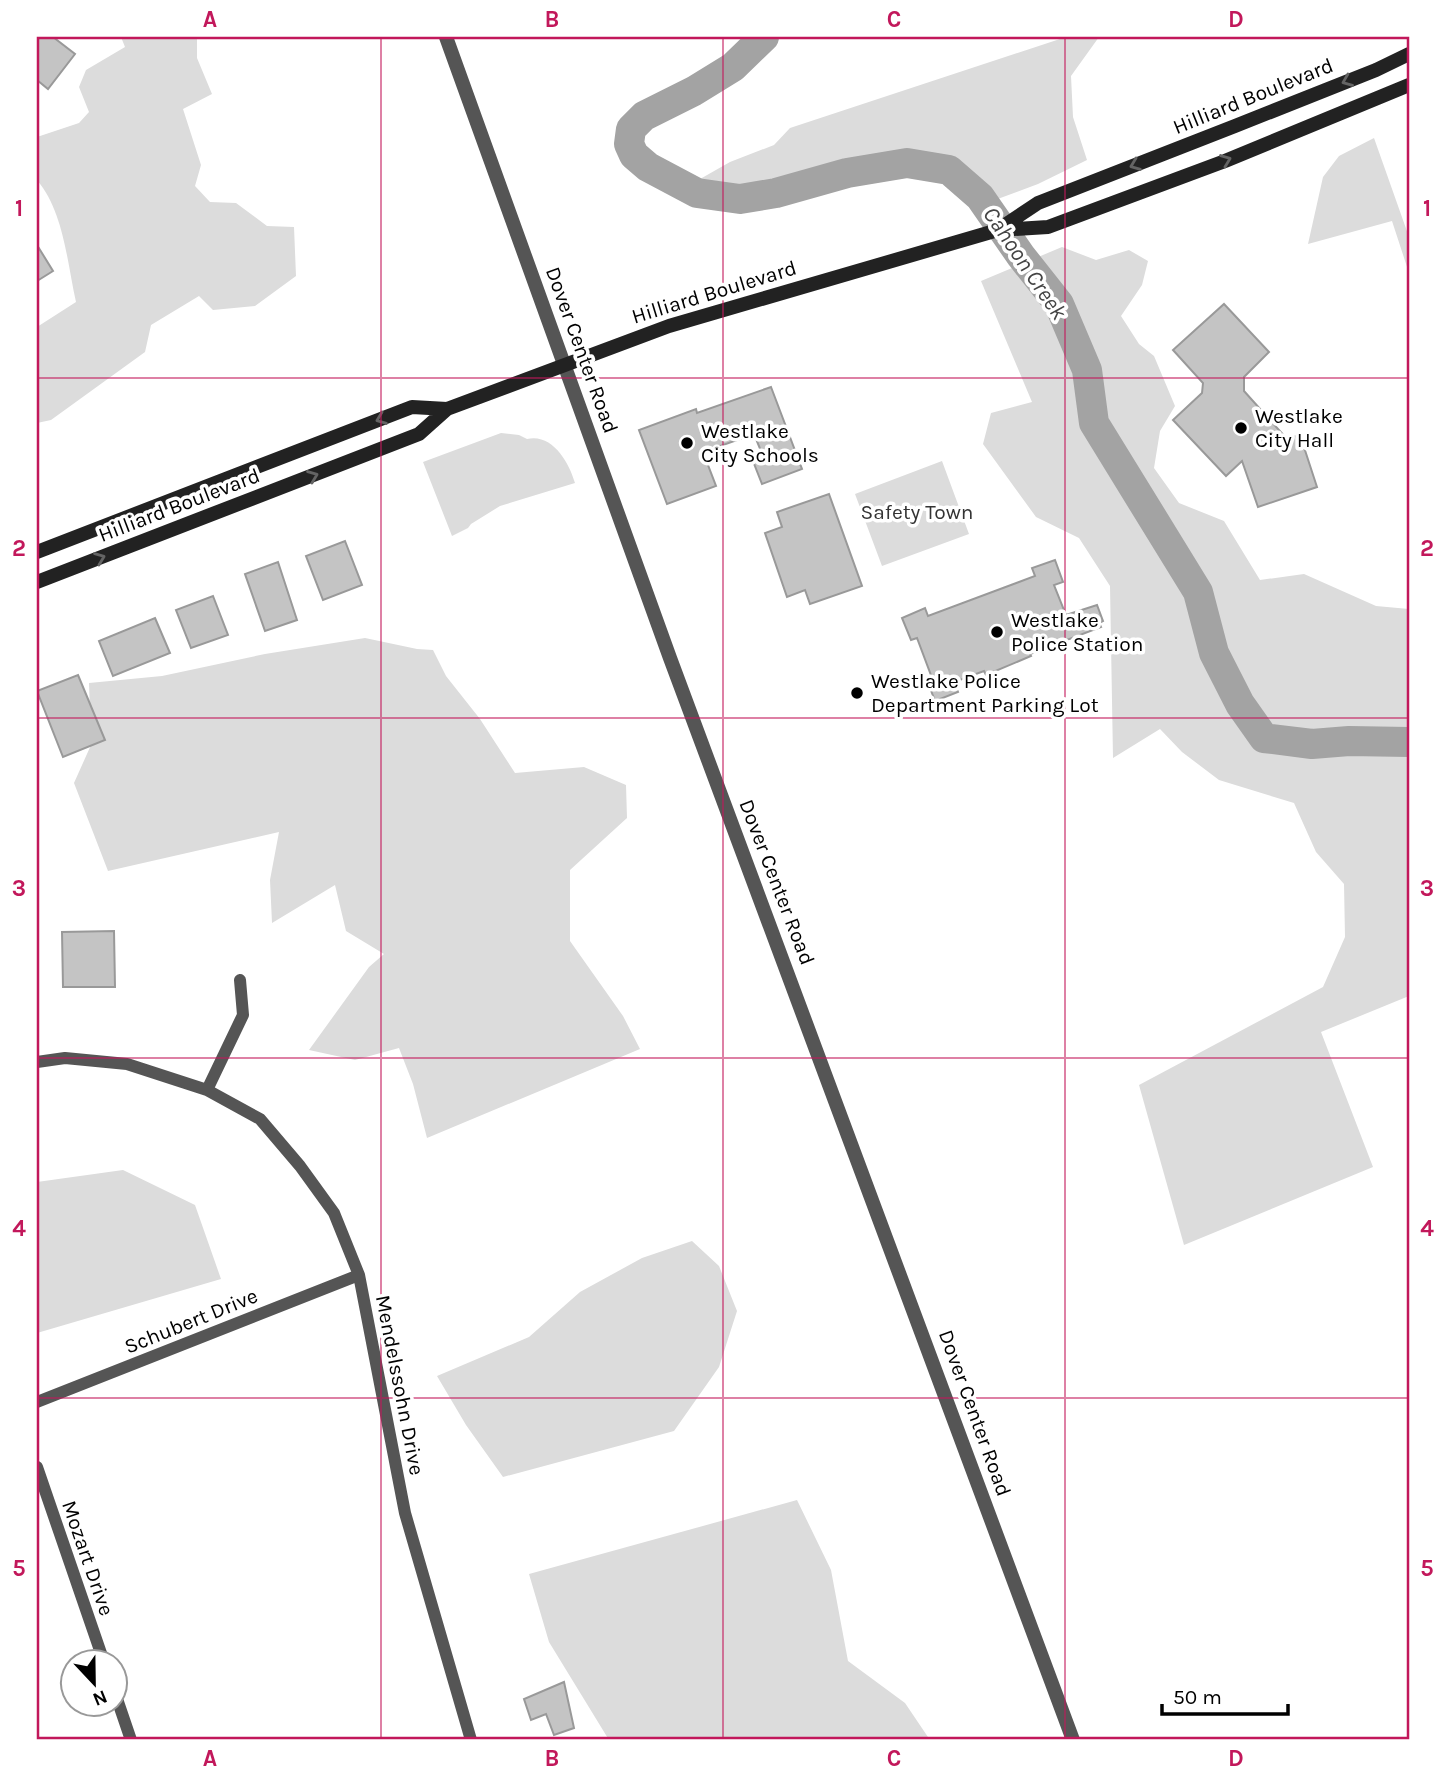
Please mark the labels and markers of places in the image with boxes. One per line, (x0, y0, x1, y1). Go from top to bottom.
place label: Westlake City Hall (1255, 404, 1343, 452)
place label: Westlake City Schools (701, 419, 819, 467)
marker: Westlake City Hall (1233, 420, 1249, 436)
marker: Westlake City Schools (679, 435, 695, 451)
place label: Westlake Police Station (1011, 608, 1143, 656)
marker: Westlake Police Station (989, 624, 1005, 640)
place label: Westlake Police Department Parking Lot (871, 669, 1099, 717)
marker: Westlake Police Department Parking Lot (849, 685, 865, 701)

